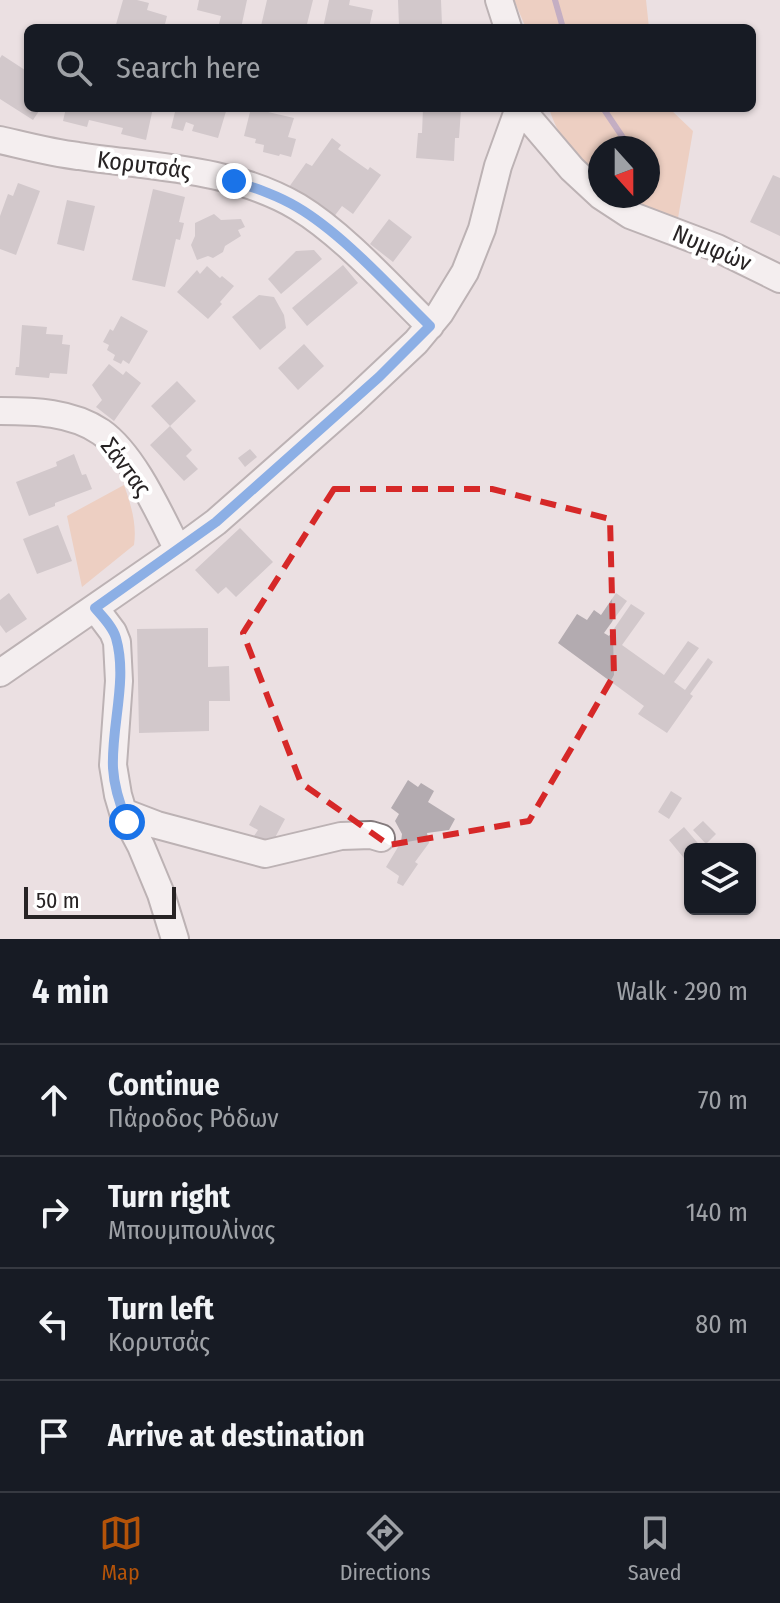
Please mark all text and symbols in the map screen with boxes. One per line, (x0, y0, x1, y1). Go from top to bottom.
search box (24, 24, 756, 112)
icon: search (52, 46, 96, 90)
text: Search here (116, 50, 261, 86)
north arrow (588, 136, 660, 208)
street label: Κορυτσάς (96, 145, 192, 185)
route end (216, 163, 252, 199)
street label: Νυμφών (668, 219, 756, 277)
street label: Σάντας (95, 432, 157, 502)
route start (109, 804, 145, 840)
map controls (684, 843, 756, 915)
button: layers (684, 843, 756, 915)
scale bar (24, 883, 176, 919)
text: 50 m (36, 887, 80, 914)
text: 4 min (32, 971, 109, 1012)
text: Walk · 290 m (617, 976, 748, 1007)
text: Continue (108, 1067, 220, 1103)
icon: ahead (32, 1078, 76, 1122)
text: 70 m (698, 1085, 748, 1116)
text: Πάροδος Ρόδων (108, 1103, 279, 1134)
text: Turn right (108, 1179, 230, 1215)
icon: right (32, 1190, 76, 1234)
text: 140 m (686, 1197, 748, 1228)
text: Μπουμπουλίνας (108, 1215, 275, 1246)
text: Turn left (108, 1291, 214, 1327)
icon: left (32, 1302, 76, 1346)
text: 80 m (695, 1309, 748, 1340)
text: Κορυτσάς (108, 1327, 210, 1358)
icon: arrive (32, 1414, 76, 1458)
text: Arrive at destination (108, 1418, 365, 1454)
tab: Map (99, 1511, 143, 1586)
tab: Directions (340, 1511, 431, 1586)
tab: Saved (628, 1511, 681, 1586)

